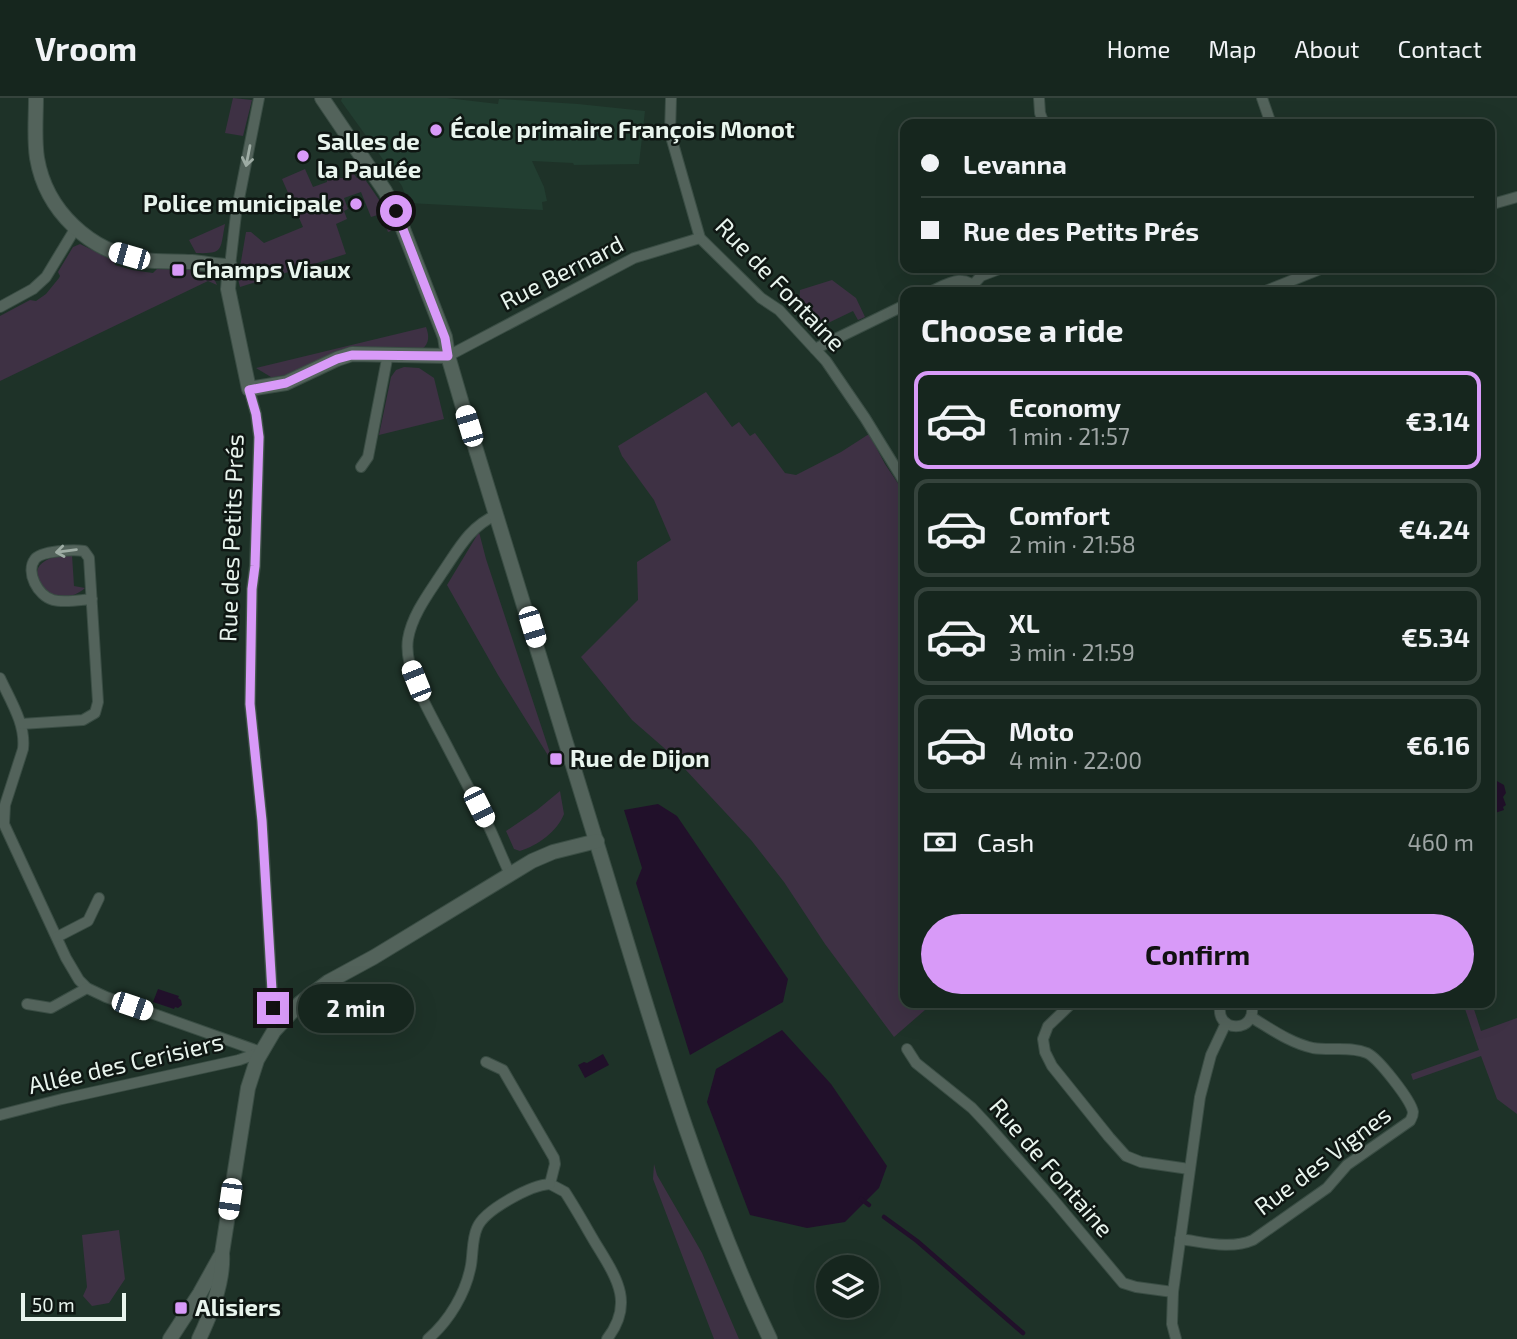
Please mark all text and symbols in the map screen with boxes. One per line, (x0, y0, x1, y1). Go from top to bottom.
text: Vroom (35, 28, 137, 68)
text: Home (1107, 34, 1170, 63)
text: Map (1208, 34, 1256, 63)
text: About (1294, 34, 1360, 63)
text: Contact (1398, 34, 1482, 63)
place label: École primaire François Monot (450, 114, 795, 144)
marker: École primaire François Monot (428, 122, 444, 138)
place label: Salles de la Paulée (317, 126, 421, 183)
one-way arrow (240, 144, 254, 167)
marker: Salles de la Paulée (295, 148, 311, 164)
text: Levanna (963, 148, 1067, 179)
place label: Police municipale (143, 188, 342, 217)
route start (380, 195, 412, 227)
marker: Police municipale (348, 196, 364, 212)
street label: Rue de Fontaine (710, 211, 852, 357)
text: Rue des Petits Prés (963, 215, 1199, 246)
street label: Rue Bernard (495, 228, 628, 315)
car (106, 240, 153, 272)
place label: Champs Viaux (192, 254, 351, 283)
marker: Champs Viaux (170, 262, 186, 278)
text: Choose a ride (921, 310, 1124, 348)
icon: car (925, 389, 988, 452)
text: Economy (1009, 391, 1121, 422)
car (453, 403, 486, 449)
text: €3.14 (1406, 405, 1470, 436)
text: 1 min · 21:57 (1009, 422, 1130, 450)
street label: Rue des Petits Prés (212, 433, 249, 642)
icon: car (925, 497, 988, 560)
text: Comfort (1009, 499, 1110, 530)
text: €4.24 (1399, 513, 1470, 544)
text: 2 min · 21:58 (1009, 530, 1136, 558)
one-way arrow (55, 545, 78, 558)
car (516, 604, 549, 650)
icon: car (925, 605, 988, 668)
text: XL (1009, 607, 1040, 638)
text: €5.34 (1401, 621, 1470, 652)
text: 3 min · 21:59 (1009, 638, 1135, 666)
car (399, 658, 434, 704)
icon: car (925, 713, 988, 776)
text: Moto (1009, 715, 1074, 746)
text: €6.16 (1406, 729, 1470, 760)
place label: Rue de Dijon (570, 743, 710, 772)
text: 4 min · 22:00 (1009, 746, 1142, 774)
marker: Rue de Dijon (548, 751, 564, 767)
car (461, 784, 498, 830)
icon: cash (921, 823, 959, 861)
text: Cash (977, 826, 1034, 857)
text: 460 m (1408, 828, 1474, 856)
button: Confirm (921, 914, 1474, 994)
callout: 2 min (298, 984, 413, 1032)
car (109, 989, 156, 1023)
route end (257, 992, 289, 1024)
text: 2 min (327, 994, 385, 1022)
street label: Allée des Cerisiers (25, 1026, 226, 1099)
street label: Rue de Fontaine (984, 1092, 1120, 1242)
street label: Rue des Vignes (1248, 1099, 1396, 1221)
car (217, 1177, 244, 1221)
map controls (816, 1255, 879, 1318)
button: layers (816, 1255, 879, 1318)
scale bar (21, 1290, 126, 1322)
place label: Alisiers (195, 1292, 281, 1321)
text: 50 m (32, 1293, 75, 1316)
marker: Alisiers (173, 1300, 189, 1316)

